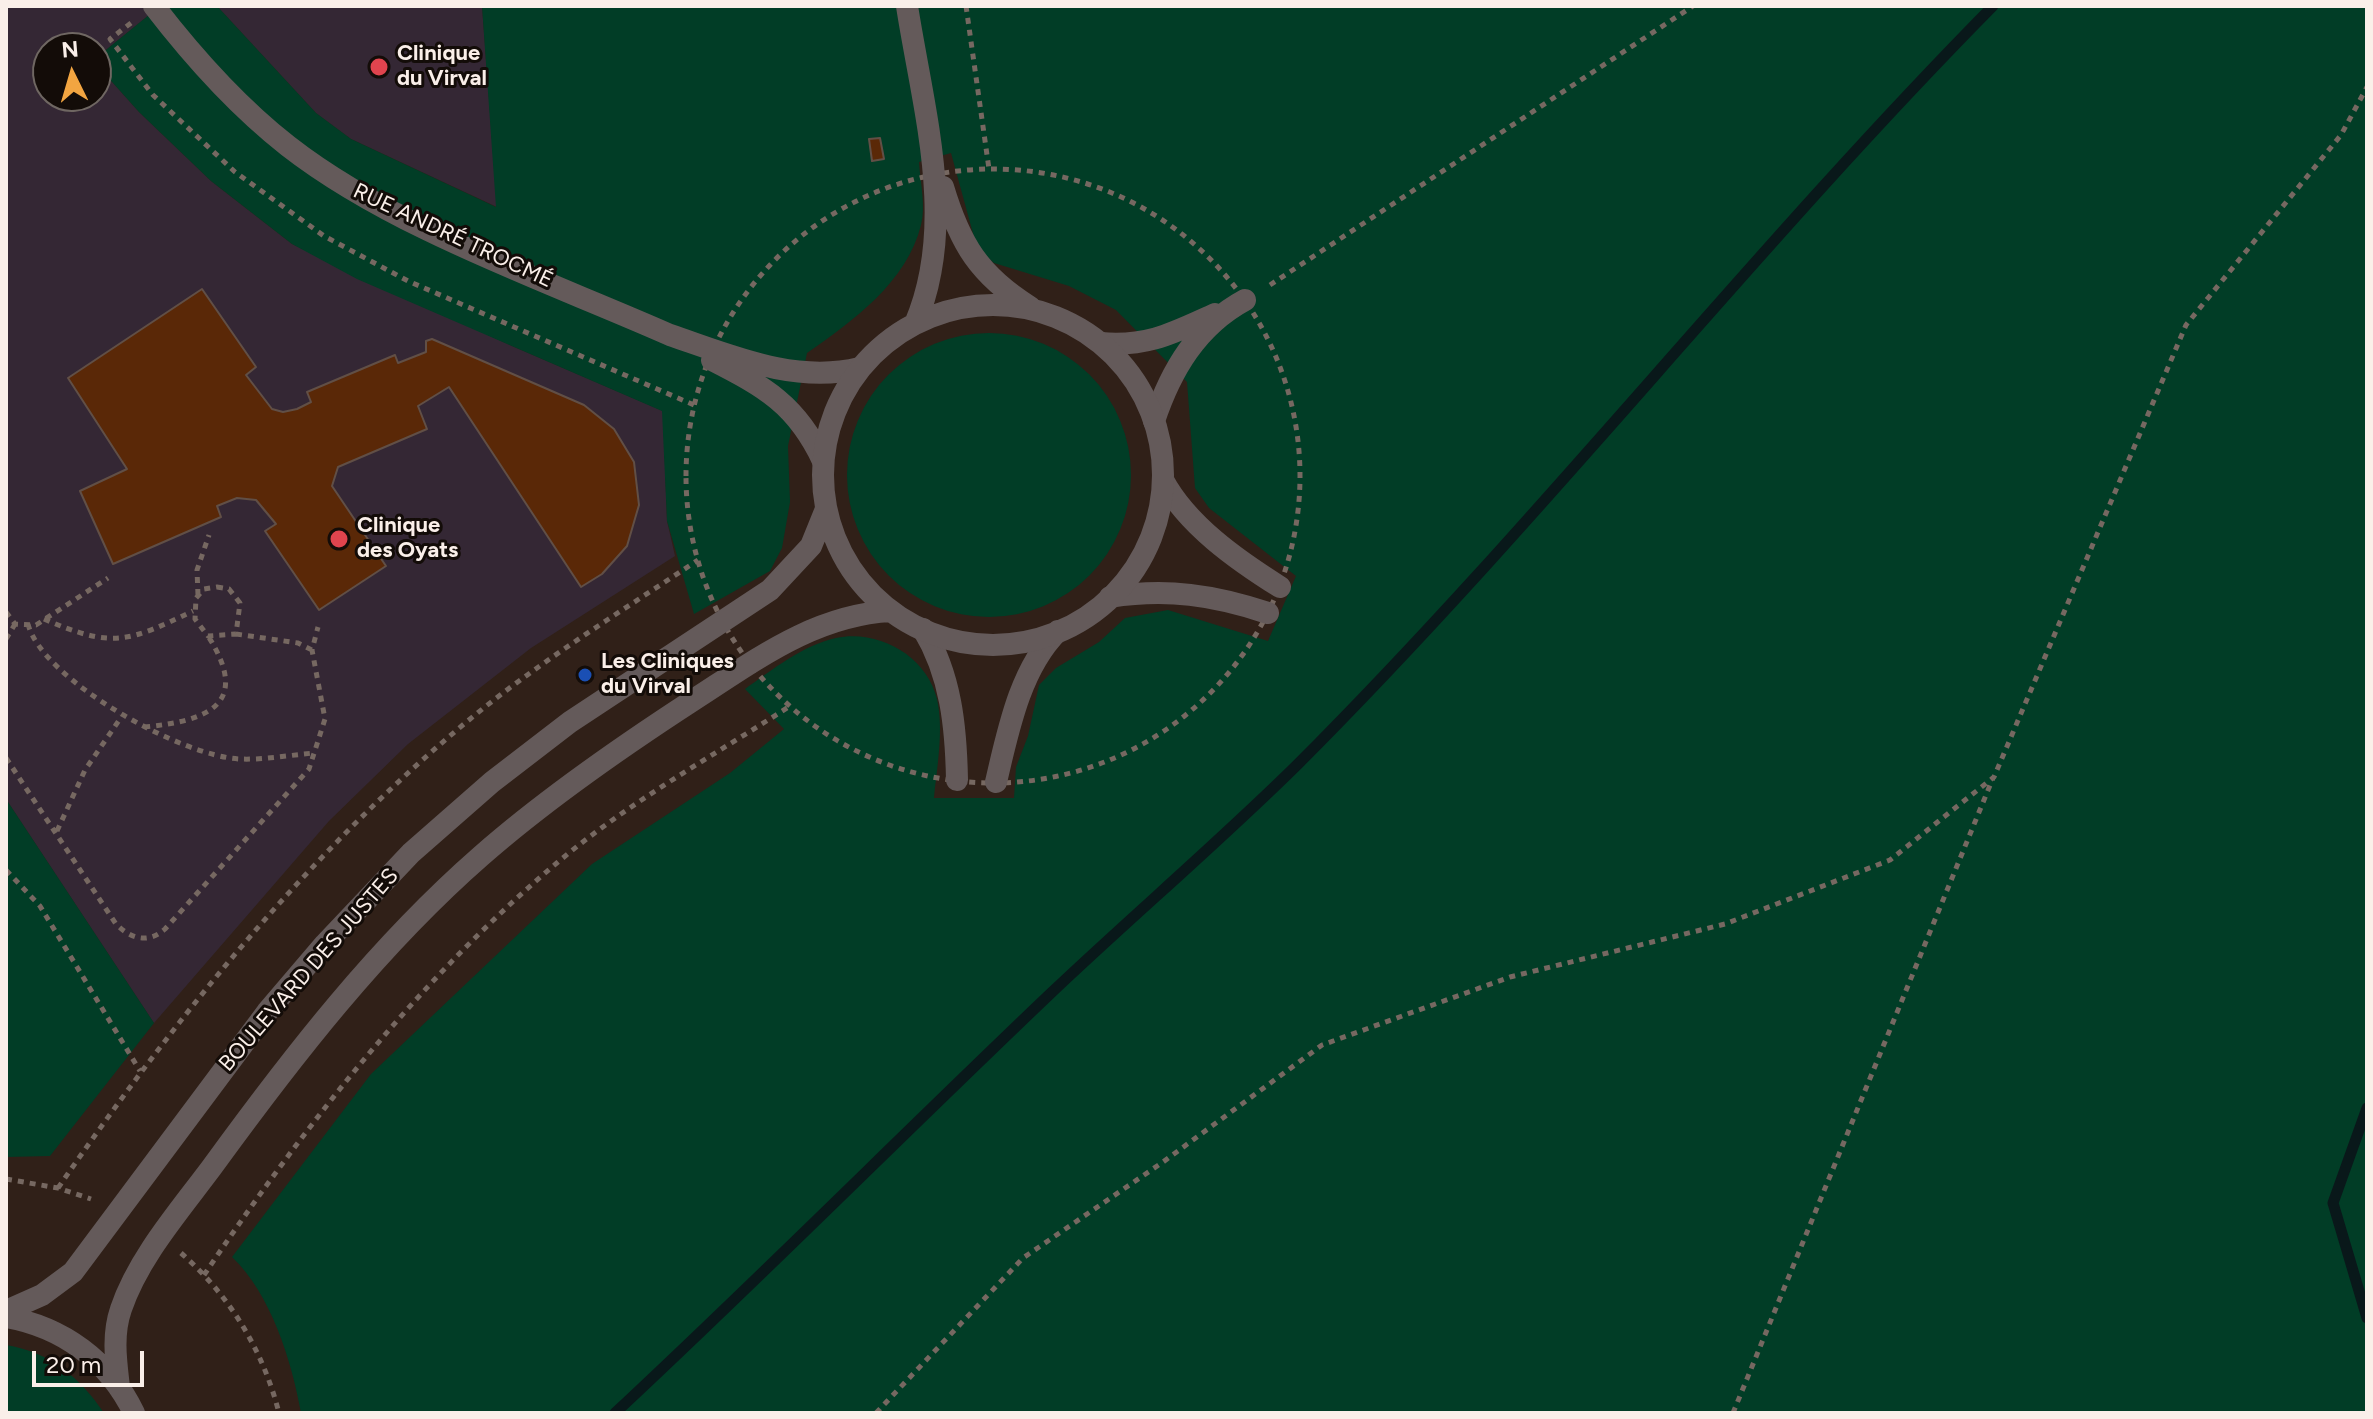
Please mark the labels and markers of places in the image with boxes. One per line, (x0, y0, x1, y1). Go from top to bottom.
place label: Clinique du Virval (397, 41, 487, 92)
marker: Clinique du Virval (368, 56, 390, 78)
place label: Clinique des Oyats (357, 513, 458, 564)
marker: Clinique des Oyats (328, 528, 350, 550)
place label: Les Cliniques du Virval (601, 649, 734, 700)
marker: Les Cliniques du Virval (576, 666, 594, 684)

